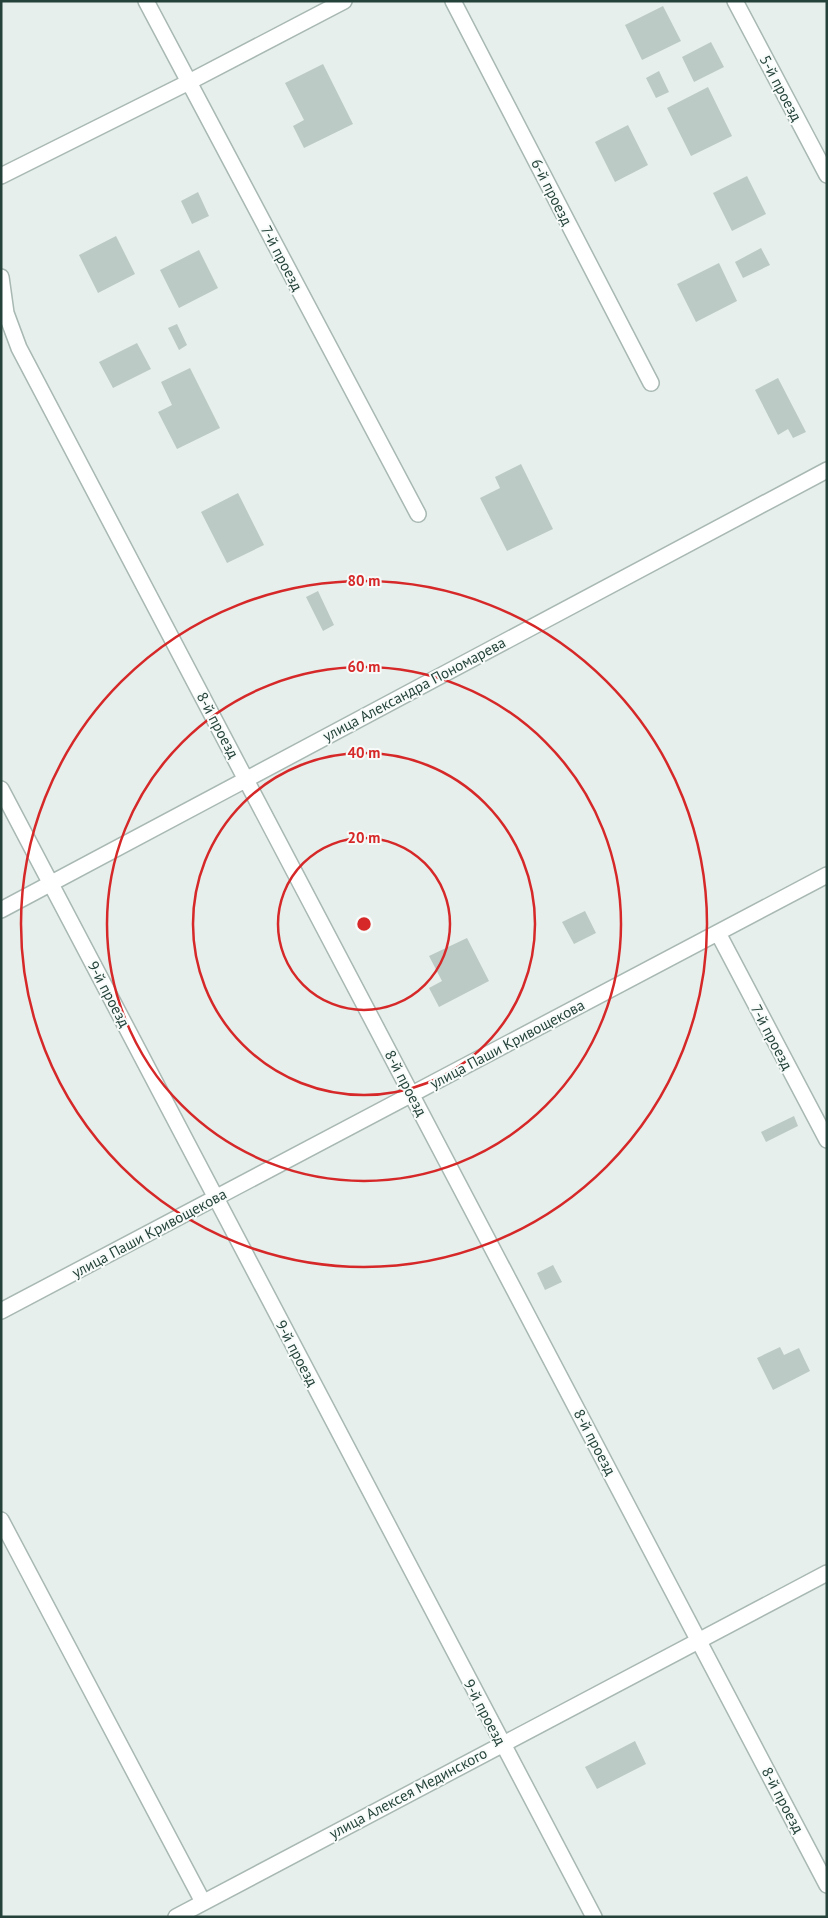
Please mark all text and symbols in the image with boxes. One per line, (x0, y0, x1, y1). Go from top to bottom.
street label: 5-й проезд (756, 52, 806, 124)
street label: 6-й проезд (527, 155, 577, 229)
street label: 7-й проезд (257, 222, 307, 294)
text: 80 m (348, 571, 380, 590)
street label: улица Александра Пономарева (319, 633, 509, 745)
text: 60 m (348, 657, 380, 676)
street label: 8-й проезд (193, 689, 243, 761)
text: 40 m (348, 743, 380, 762)
text: 20 m (348, 828, 380, 847)
centre of rings (355, 915, 373, 933)
street label: 9-й проезд (84, 958, 134, 1030)
street label: улица Паши Кривощекова (426, 995, 588, 1093)
street label: 7-й проезд (747, 1001, 797, 1073)
street label: 8-й проезд (381, 1047, 431, 1119)
street label: улица Паши Кривощекова (68, 1184, 230, 1282)
street label: 9-й проезд (272, 1317, 322, 1389)
street label: 8-й проезд (570, 1406, 620, 1478)
street label: 9-й проезд (460, 1676, 510, 1748)
street label: улица Алексея Мединского (326, 1743, 490, 1843)
street label: 8-й проезд (758, 1764, 808, 1836)

